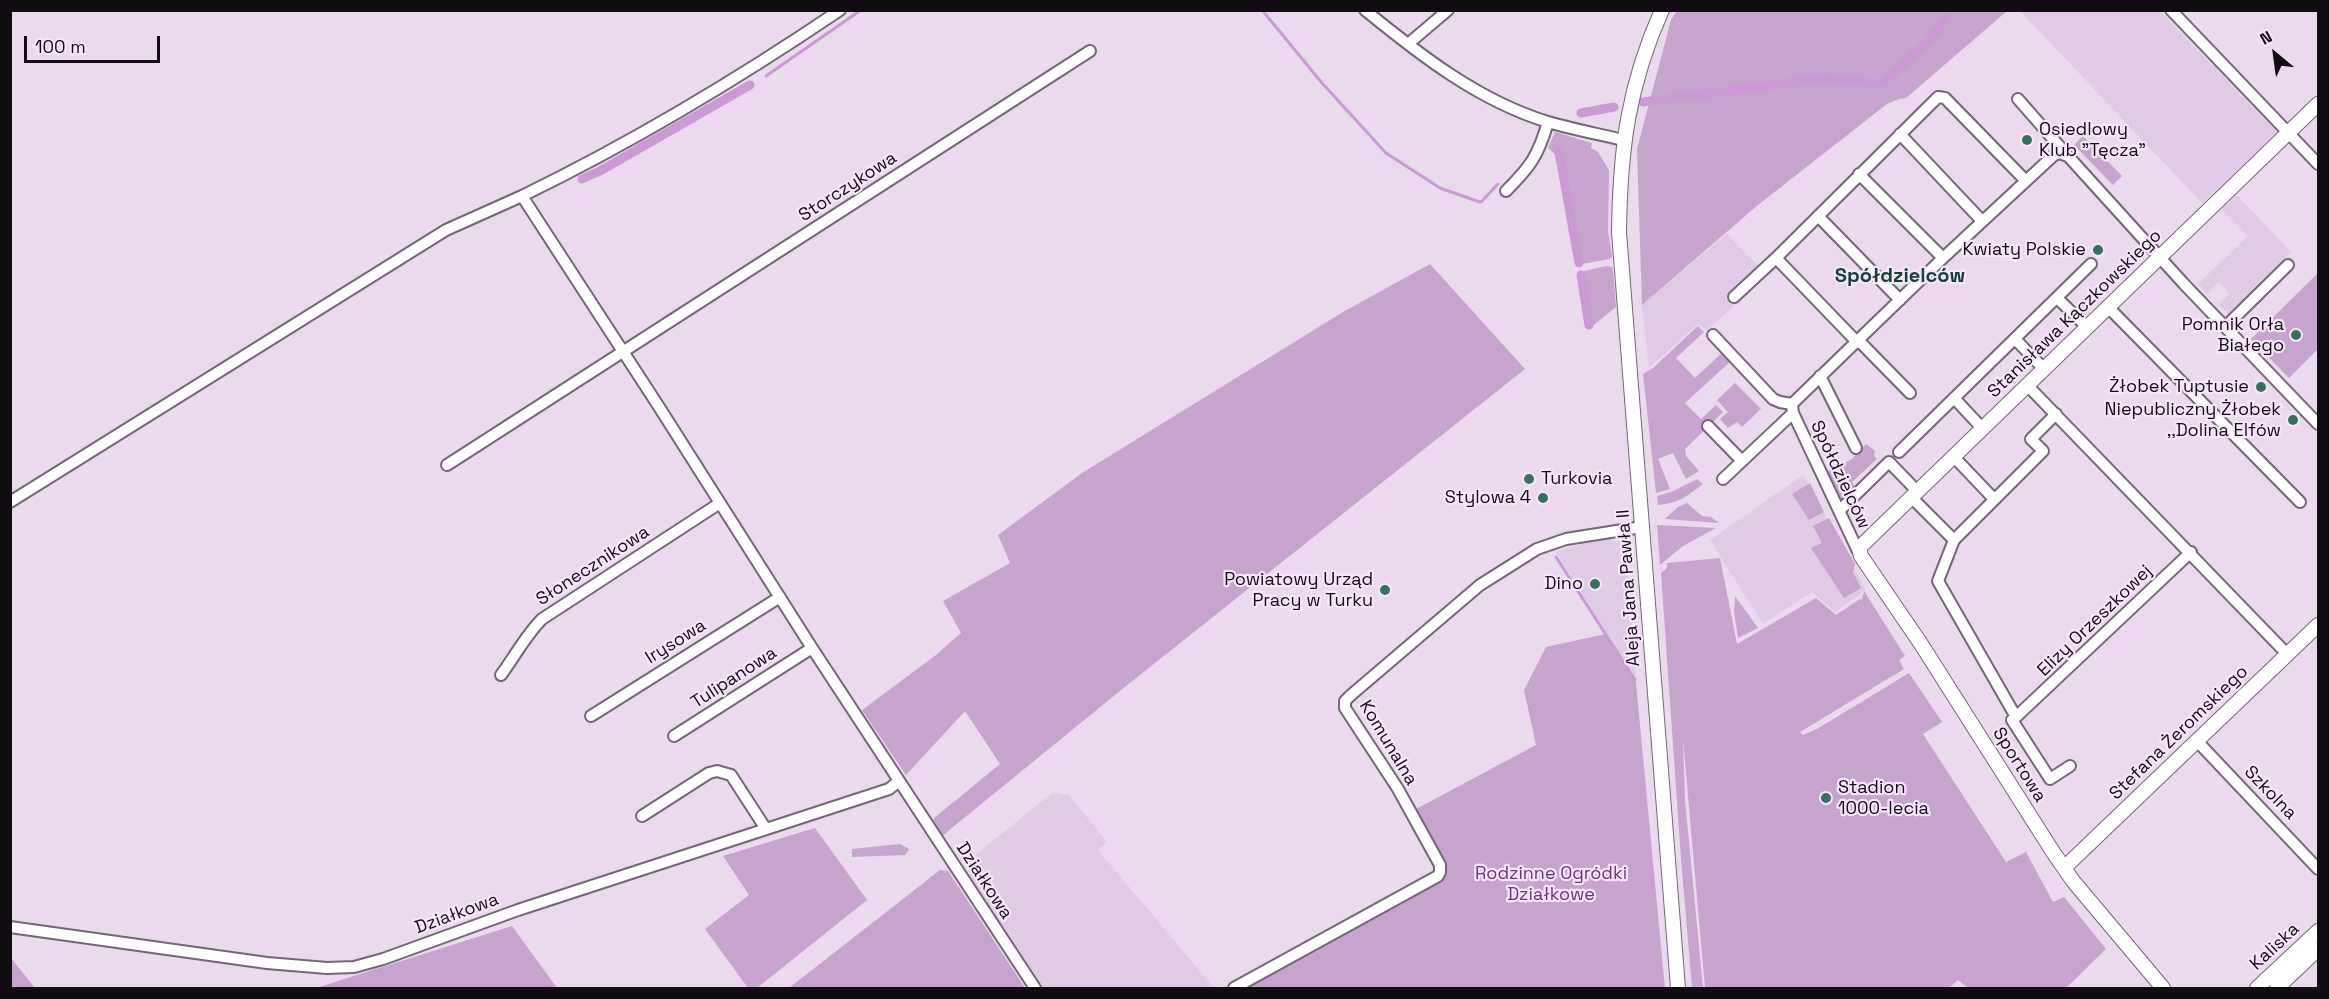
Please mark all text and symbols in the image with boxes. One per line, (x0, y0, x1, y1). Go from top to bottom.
scale bar (27, 24, 164, 62)
north arrow (2245, 24, 2305, 84)
text: N (2256, 26, 2276, 50)
text: 100 m (35, 35, 86, 58)
place label: Osiedlowy Klub "Tęcza" (2039, 119, 2146, 162)
marker: Osiedlowy Klub "Tęcza" (2020, 133, 2034, 147)
street label: Storczykowa (795, 147, 901, 227)
street label: Stanisława Kączkowskiego (1984, 225, 2166, 403)
place label: Kwiaty Polskie (1963, 239, 2086, 261)
marker: Kwiaty Polskie (2091, 243, 2105, 257)
district label: Spółdzielców (1835, 265, 1965, 289)
place label: Pomnik Orła Białego (2182, 314, 2284, 356)
marker: Pomnik Orła Białego (2289, 328, 2303, 342)
place label: Żłobek Tuptusie (2109, 376, 2249, 398)
marker: Żłobek Tuptusie (2254, 380, 2268, 394)
place label: Niepubliczny Żłobek ,,Dolina Elfów (2105, 399, 2281, 442)
marker: Niepubliczny Żłobek ,,Dolina Elfów (2286, 413, 2300, 427)
street label: Spółdzielców (1805, 417, 1875, 533)
place label: Turkovia (1541, 468, 1612, 490)
marker: Turkovia (1522, 472, 1536, 486)
place label: Stylowa 4 (1445, 487, 1531, 509)
marker: Stylowa 4 (1536, 491, 1550, 505)
street label: Aleja Jana Pawła II (1613, 509, 1645, 667)
street label: Słonecznikowa (532, 521, 654, 611)
street label: Elizy Orzeszkowej (2033, 561, 2157, 681)
place label: Powiatowy Urząd Pracy w Turku (1224, 569, 1373, 612)
place label: Dino (1544, 573, 1583, 595)
marker: Dino (1588, 577, 1602, 591)
marker: Powiatowy Urząd Pracy w Turku (1378, 583, 1392, 597)
street label: Irysowa (642, 615, 710, 669)
street label: Tulipanowa (687, 642, 781, 714)
street label: Stefana Żeromskiego (2105, 661, 2253, 805)
street label: Komunalna (1354, 697, 1422, 789)
street label: Sportowa (1988, 724, 2050, 806)
street label: Szkolna (2239, 762, 2301, 824)
place label: Stadion 1000-lecia (1838, 777, 1929, 820)
marker: Stadion 1000-lecia (1819, 791, 1833, 805)
street label: Działkowa (951, 838, 1017, 924)
park label: Rodzinne Ogródki Działkowe (1475, 863, 1627, 906)
street label: Działkowa (412, 889, 502, 939)
street label: Kaliska (2246, 919, 2304, 975)

